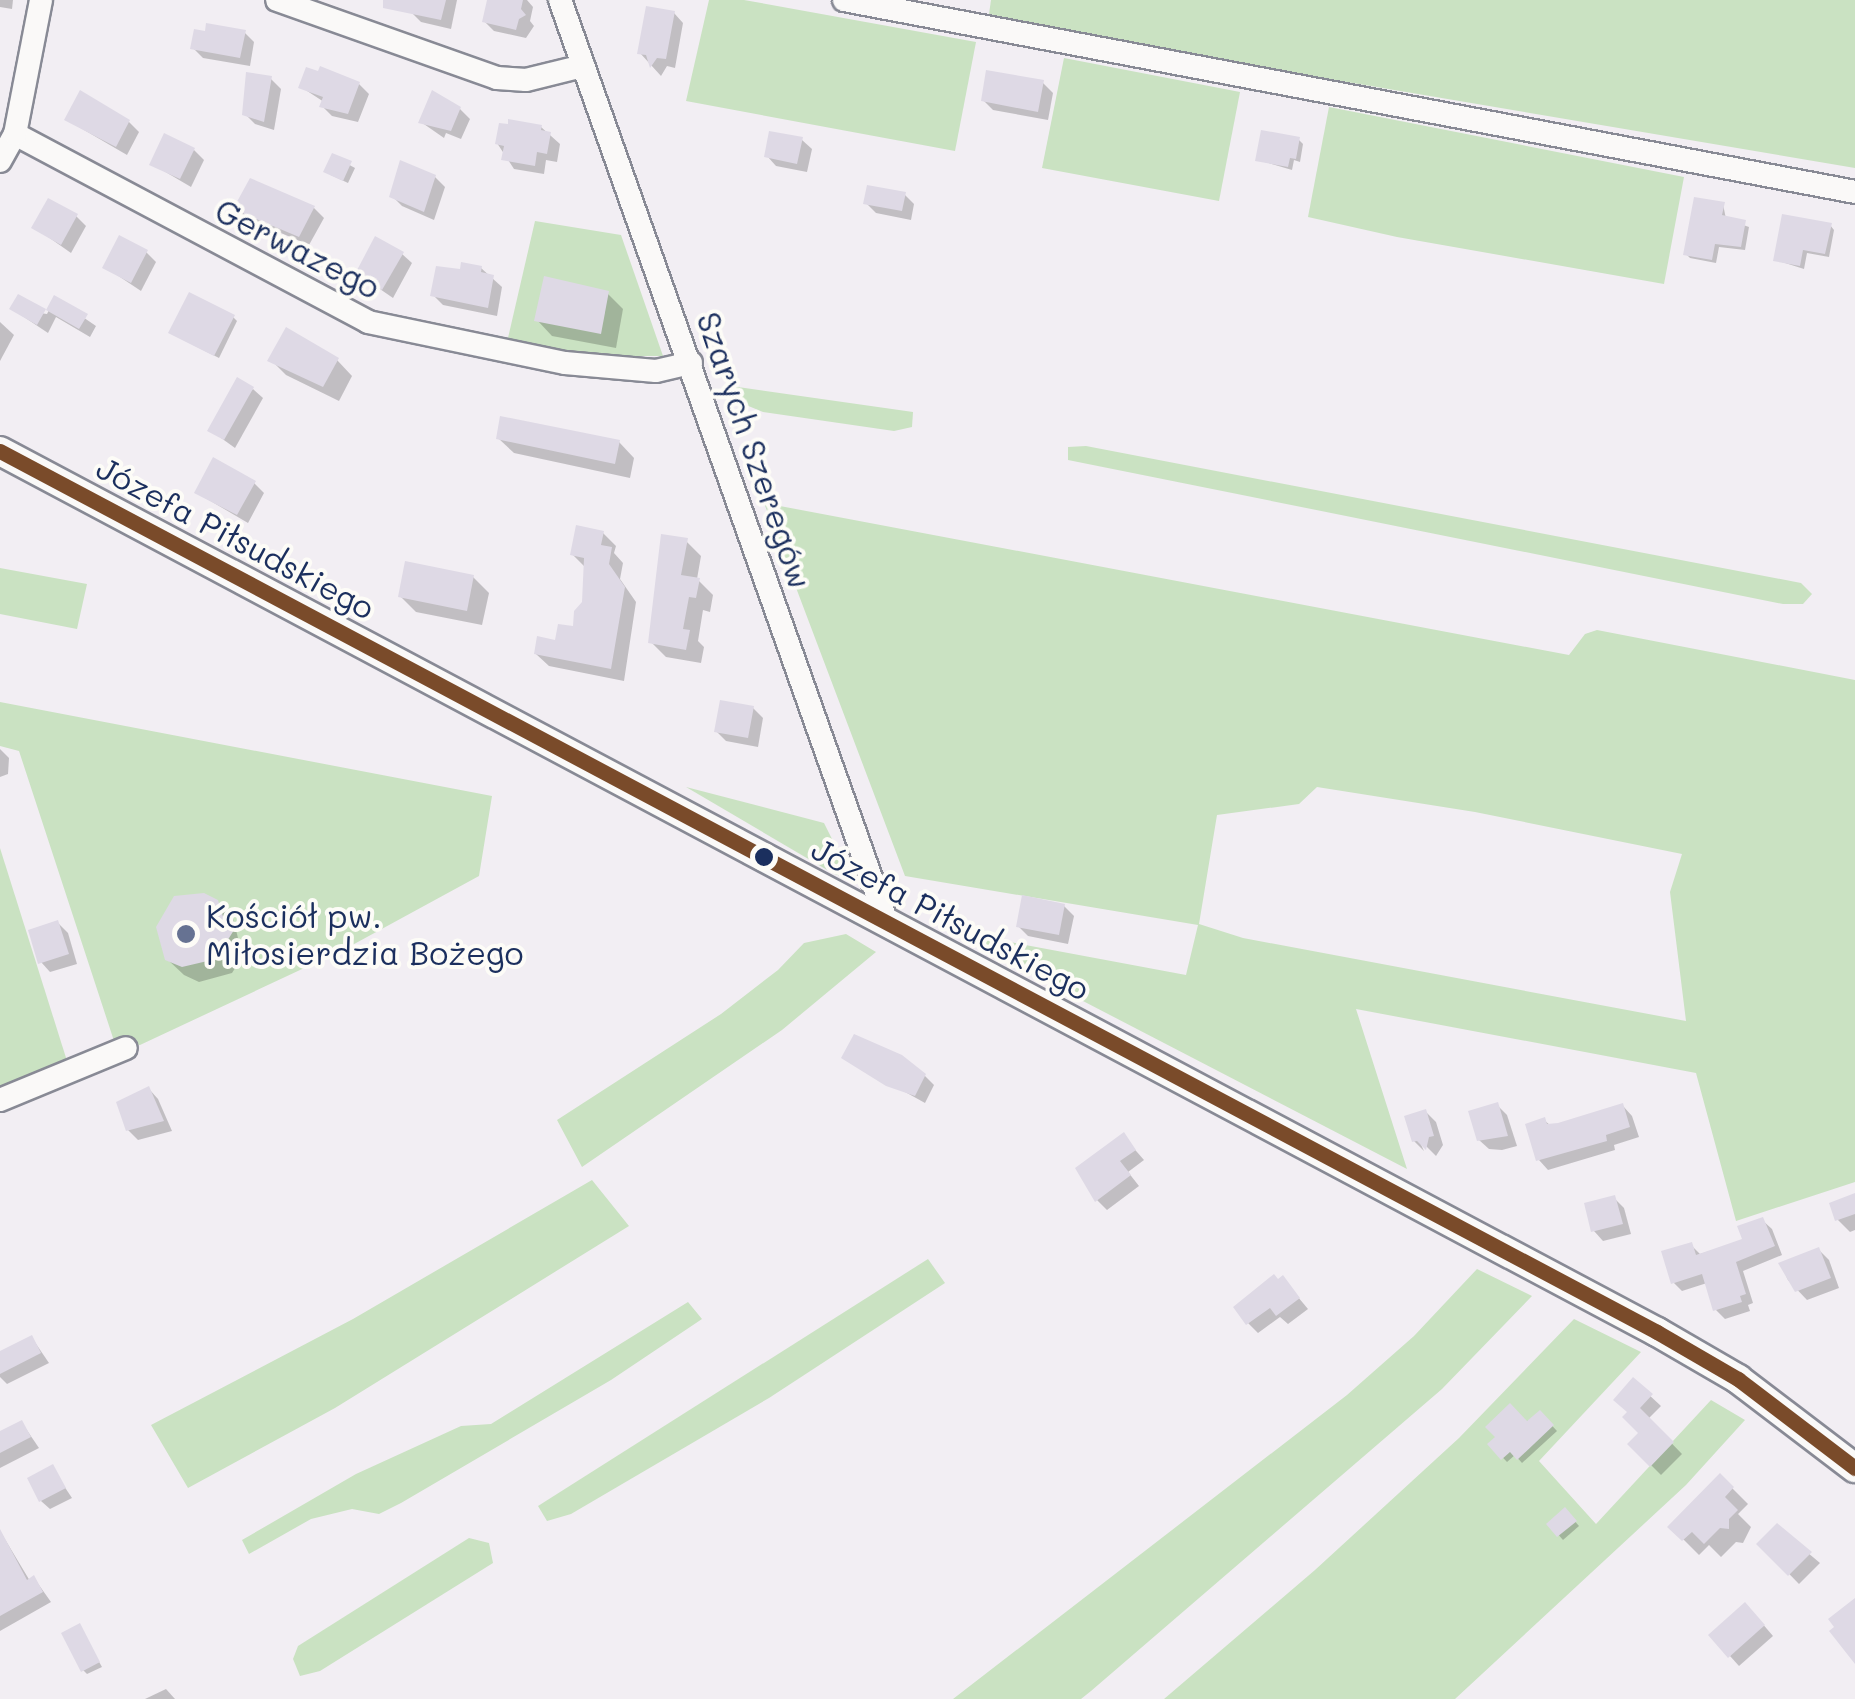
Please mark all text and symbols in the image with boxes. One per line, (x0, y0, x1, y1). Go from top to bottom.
street label: Gerwazego (209, 190, 387, 306)
street label: Szarych Szeregów (690, 307, 820, 593)
street label: Józefa Piłsudskiego (91, 447, 381, 627)
street label: Józefa Piłsudskiego (806, 828, 1096, 1008)
unlabelled marker (754, 847, 774, 867)
place label: Kościół pw. Miłosierdzia Bożego (206, 897, 523, 972)
marker: Kościół pw. Miłosierdzia Bożego (175, 923, 197, 945)

